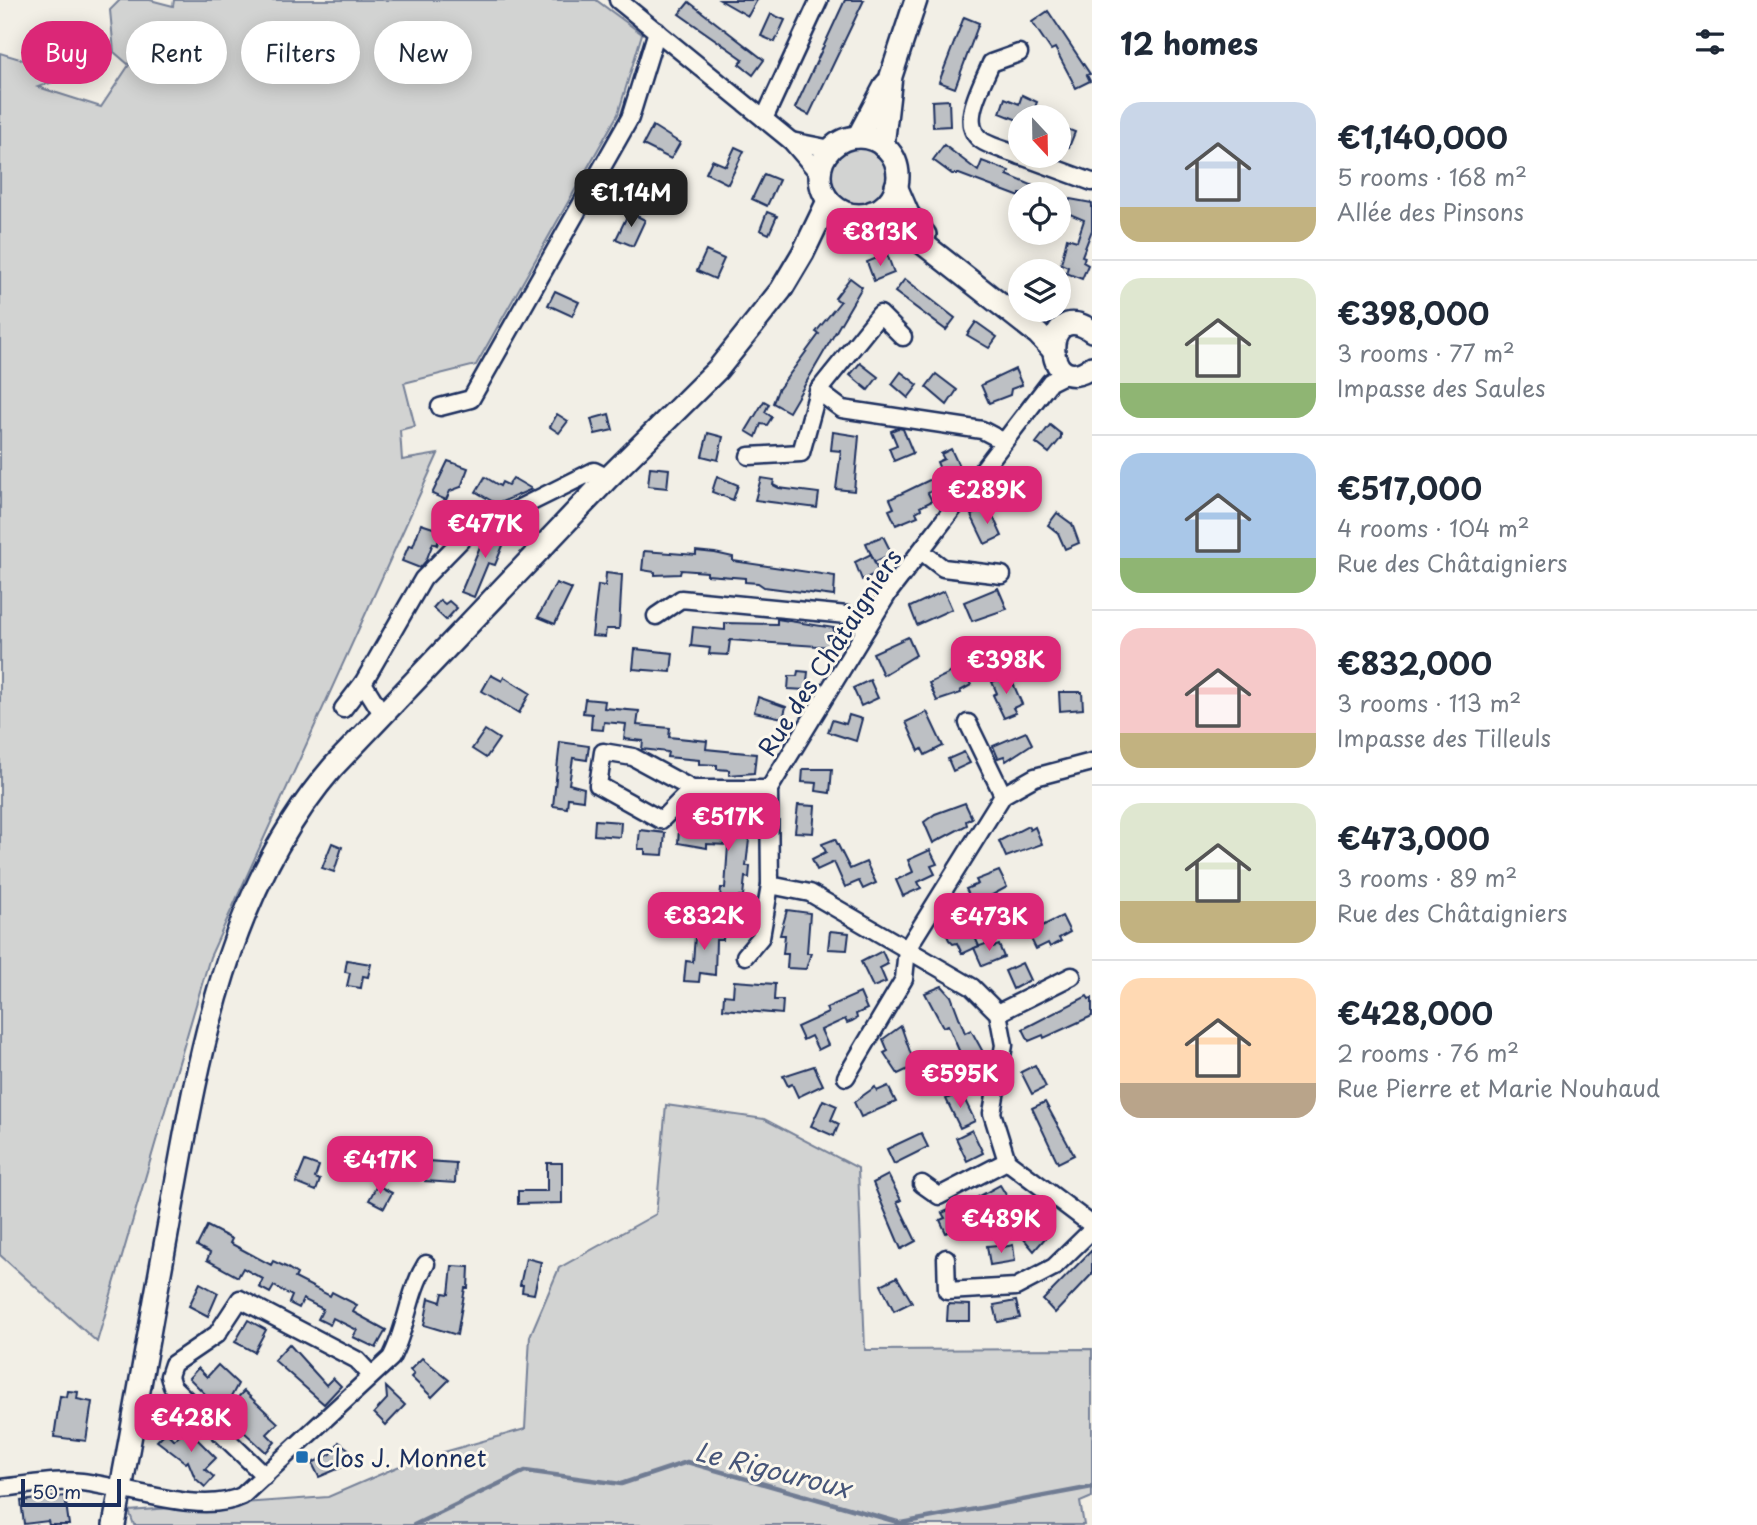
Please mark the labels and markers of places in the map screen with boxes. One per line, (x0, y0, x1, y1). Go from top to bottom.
pin: €1.14M (574, 170, 688, 229)
pin: €813K (831, 208, 929, 268)
pin: €289K (938, 466, 1036, 526)
pin: €477K (436, 500, 534, 560)
pin: €398K (957, 636, 1055, 696)
pin: €517K (679, 794, 777, 853)
pin: €832K (655, 892, 753, 952)
pin: €473K (940, 894, 1038, 953)
pin: €595K (911, 1050, 1009, 1110)
pin: €417K (331, 1136, 429, 1196)
pin: €489K (952, 1196, 1050, 1255)
pin: €428K (142, 1394, 240, 1454)
place label: Clos J. Monnet (316, 1439, 487, 1475)
marker: Clos J. Monnet (294, 1449, 310, 1465)

